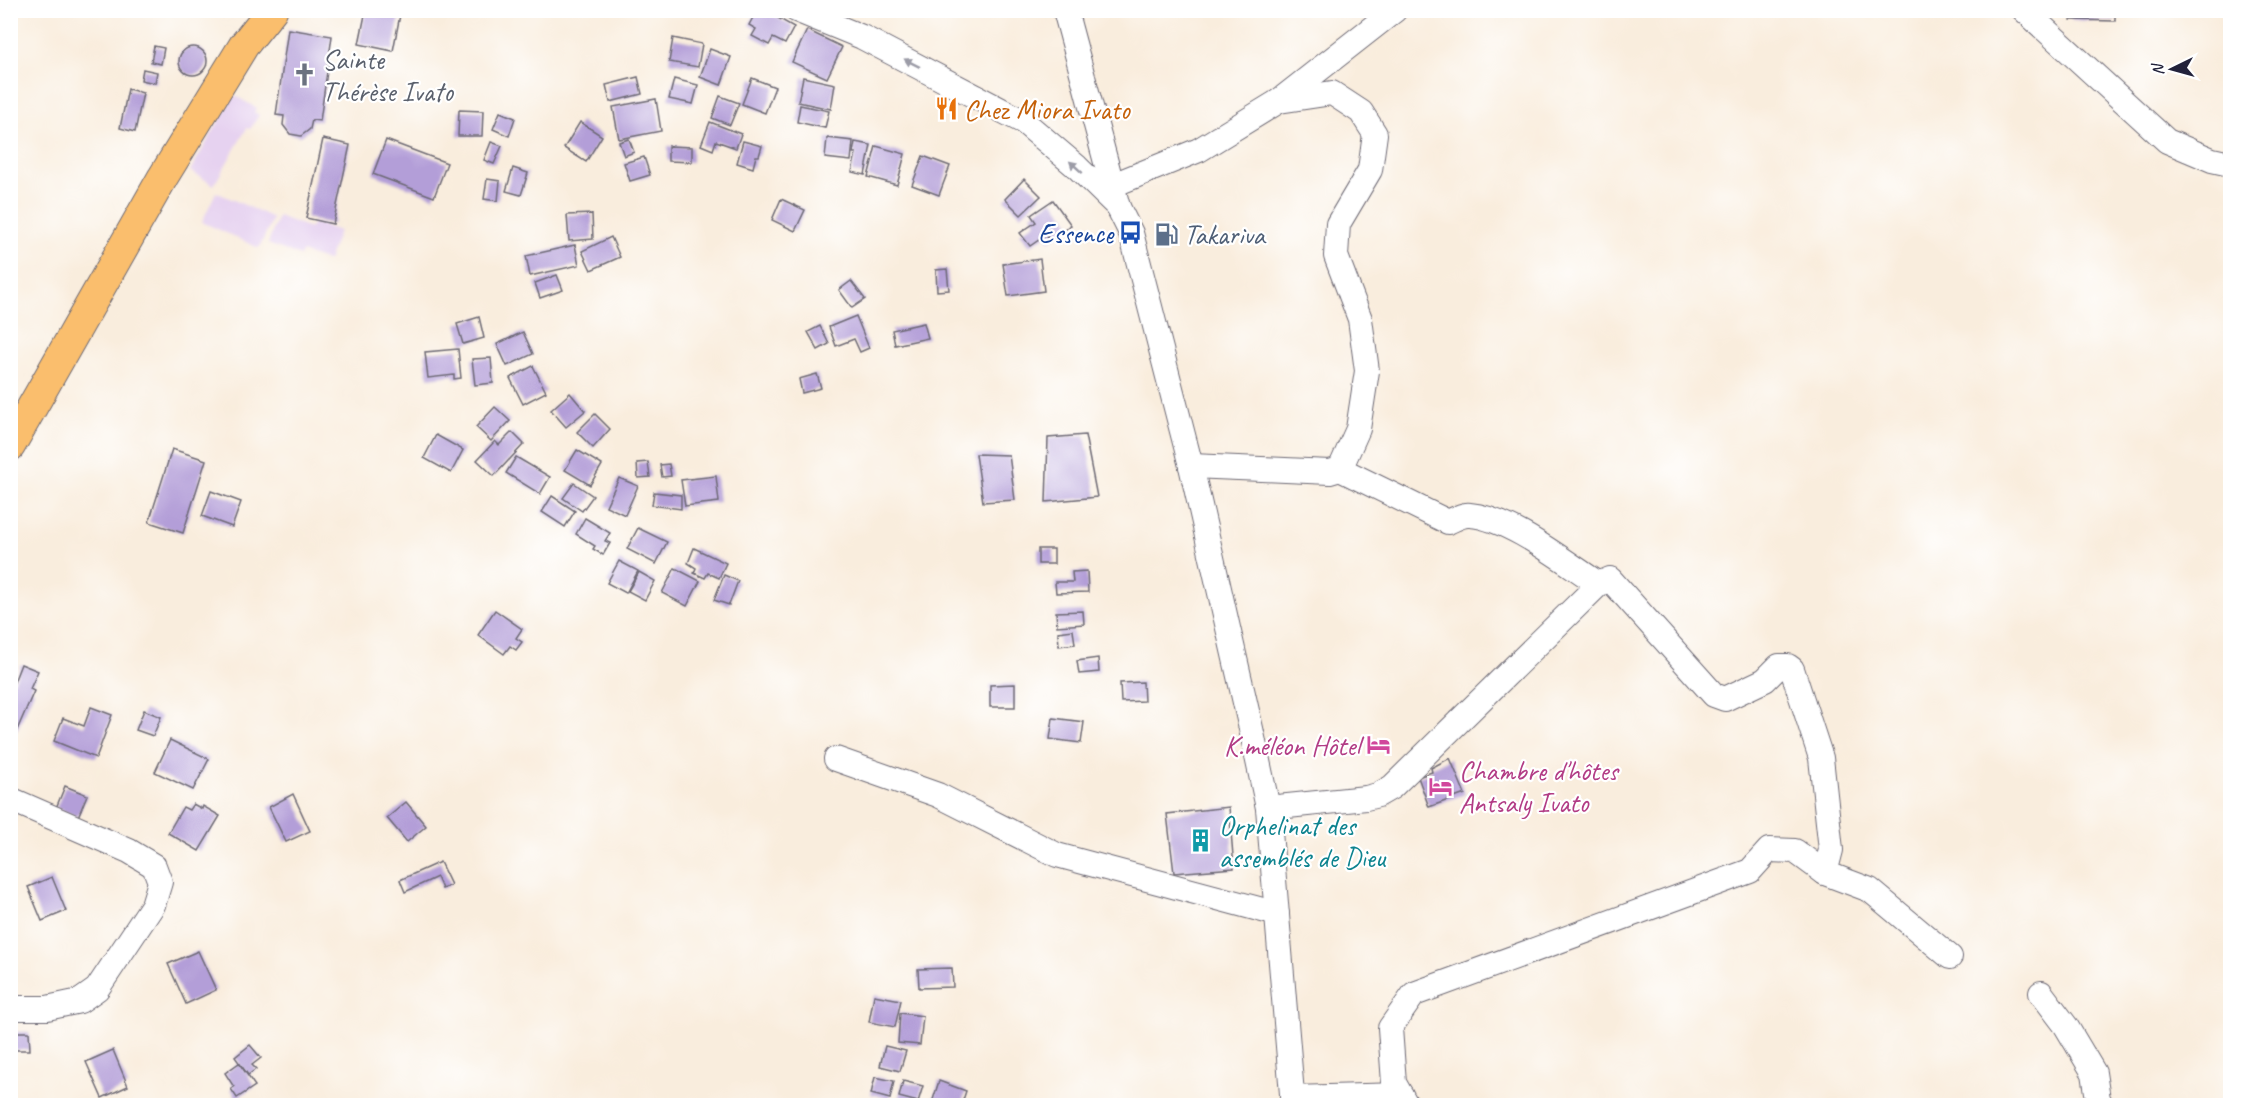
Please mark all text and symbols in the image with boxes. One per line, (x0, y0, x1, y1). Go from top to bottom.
north arrow (2142, 39, 2202, 99)
place label: Sainte Thérèse Ivato (322, 42, 455, 109)
one-way arrow (904, 58, 921, 68)
text: N (2147, 61, 2168, 76)
church icon: Sainte Thérèse Ivato (291, 62, 317, 88)
place label: Chez Miora Ivato (964, 92, 1132, 127)
restaurant icon: Chez Miora Ivato (933, 96, 959, 122)
one-way arrow (1069, 161, 1084, 174)
place label: Essence (1038, 216, 1115, 251)
place label: Takariva (1184, 217, 1267, 252)
bus stop icon: Essence (1118, 220, 1144, 246)
fuel station icon: Takariva (1153, 221, 1179, 247)
place label: K.méléon Hôtel (1224, 728, 1365, 763)
hotel icon: K.méléon Hôtel (1365, 732, 1391, 758)
place label: Chambre d'hôtes Antsaly Ivato (1459, 753, 1620, 820)
hotel icon: Chambre d'hôtes Antsaly Ivato (1428, 773, 1454, 799)
place label: Orphelinat des assemblés de Dieu (1219, 808, 1387, 875)
building icon: Orphelinat des assemblés de Dieu (1188, 828, 1214, 854)

